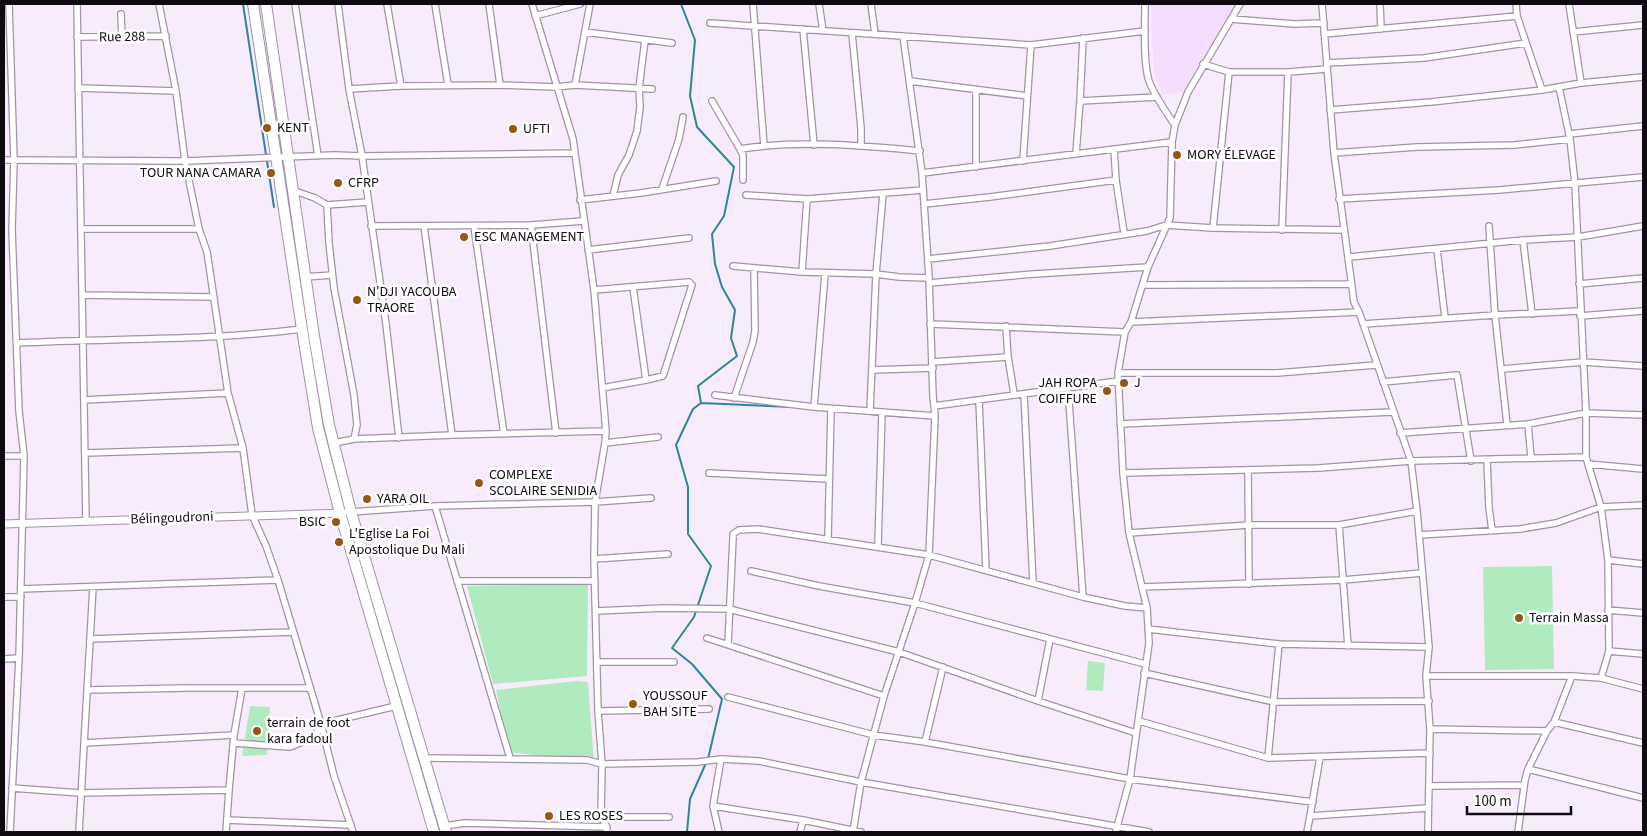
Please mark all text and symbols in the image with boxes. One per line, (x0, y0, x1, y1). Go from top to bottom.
street label: Rue 288 (99, 27, 145, 47)
place label: KENT (277, 118, 310, 138)
place label: UFTI (523, 119, 550, 139)
marker: KENT (261, 122, 273, 134)
marker: UFTI (507, 123, 519, 135)
place label: MORY ÉLEVAGE (1187, 145, 1276, 165)
marker: MORY ÉLEVAGE (1171, 149, 1183, 161)
place label: TOUR NANA CAMARA (140, 163, 261, 183)
marker: TOUR NANA CAMARA (265, 167, 277, 179)
place label: CFRP (348, 173, 379, 193)
marker: CFRP (332, 177, 344, 189)
place label: ESC MANAGEMENT (474, 227, 585, 247)
marker: ESC MANAGEMENT (458, 231, 470, 243)
place label: N'DJI YACOUBA TRAORE (367, 282, 457, 318)
marker: N'DJI YACOUBA TRAORE (351, 294, 363, 306)
place label: JAH ROPA COIFFURE (1038, 373, 1097, 409)
place label: J (1134, 373, 1141, 393)
marker: J (1118, 377, 1130, 389)
marker: JAH ROPA COIFFURE (1101, 385, 1113, 397)
place label: COMPLEXE SCOLAIRE SENIDIA (489, 465, 598, 501)
marker: COMPLEXE SCOLAIRE SENIDIA (473, 477, 485, 489)
place label: YARA OIL (376, 489, 429, 509)
marker: YARA OIL (361, 493, 373, 505)
street label: Bélingoudroni (130, 507, 214, 529)
place label: BSIC (299, 512, 326, 532)
marker: BSIC (330, 516, 342, 528)
place label: L'Eglise La Foi Apostolique Du Mali (349, 524, 465, 560)
marker: L'Eglise La Foi Apostolique Du Mali (333, 536, 345, 548)
place label: Terrain Massa (1529, 608, 1609, 628)
marker: Terrain Massa (1513, 612, 1525, 624)
place label: YOUSSOUF BAH SITE (642, 686, 708, 722)
marker: YOUSSOUF BAH SITE (627, 698, 639, 710)
place label: terrain de foot kara fadoul (267, 713, 350, 749)
marker: terrain de foot kara fadoul (251, 725, 263, 737)
scale bar (1467, 784, 1571, 816)
text: 100 m (1474, 791, 1512, 812)
place label: LES ROSES (559, 806, 623, 826)
marker: LES ROSES (543, 810, 555, 822)

